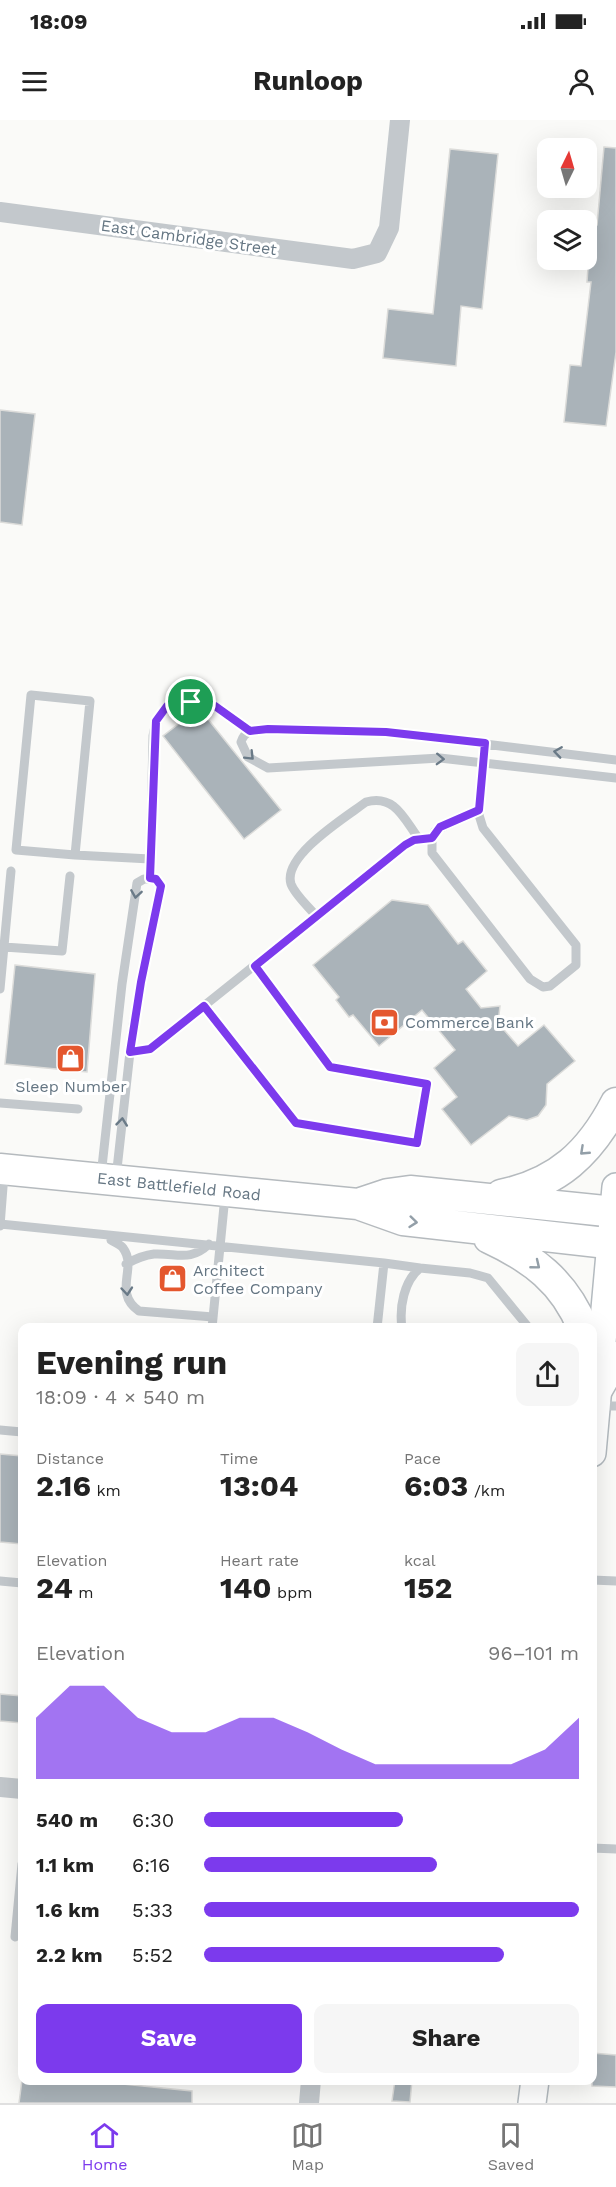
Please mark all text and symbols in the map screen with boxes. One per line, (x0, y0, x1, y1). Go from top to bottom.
text: 18:09 (30, 9, 88, 34)
icon: menu (18, 65, 51, 98)
text: Runloop (253, 65, 363, 97)
icon: person (565, 65, 598, 98)
north arrow (537, 138, 597, 198)
map controls (537, 138, 597, 270)
button: layers (537, 210, 597, 270)
street label: East Cambridge Street (100, 216, 278, 259)
pin (165, 676, 216, 727)
icon: arrive (174, 685, 207, 718)
one-way arrow (553, 746, 563, 759)
one-way arrow (243, 749, 253, 760)
one-way arrow (436, 752, 445, 765)
one-way arrow (130, 888, 143, 898)
bank icon: Commerce Bank (368, 1006, 400, 1038)
place label: Commerce Bank (405, 1013, 534, 1032)
shop icon: Sleep Number (55, 1042, 87, 1074)
place label: Sleep Number (15, 1077, 127, 1096)
one-way arrow (115, 1117, 128, 1127)
one-way arrow (580, 1144, 590, 1155)
street label: East Battlefield Road (96, 1168, 262, 1205)
one-way arrow (409, 1215, 418, 1227)
one-way arrow (530, 1258, 541, 1269)
place label: Architect Coffee Company (193, 1261, 323, 1298)
shop icon: Architect Coffee Company (156, 1263, 188, 1295)
one-way arrow (120, 1286, 133, 1296)
text: Evening run (36, 1343, 227, 1382)
button: share (516, 1343, 579, 1406)
text: 18:09 · 4 × 540 m (36, 1385, 205, 1409)
text: Distance (36, 1449, 104, 1468)
text: Time (220, 1449, 258, 1468)
text: Pace (404, 1449, 441, 1468)
text: 2.16 (36, 1468, 91, 1503)
text: 13:04 (220, 1468, 298, 1503)
text: 6:03 (404, 1468, 468, 1503)
text: km (91, 1481, 121, 1500)
text: /km (468, 1481, 505, 1500)
text: Elevation (36, 1551, 107, 1570)
text: Heart rate (220, 1551, 299, 1570)
text: kcal (404, 1551, 436, 1570)
text: 24 (36, 1570, 73, 1605)
text: 140 (220, 1570, 272, 1605)
text: 152 (404, 1570, 452, 1605)
text: m (73, 1583, 94, 1602)
text: bpm (272, 1583, 312, 1602)
text: Elevation (36, 1641, 125, 1665)
text: 96–101 m (488, 1641, 579, 1665)
text: 540 m (36, 1808, 98, 1832)
text: 6:30 (132, 1808, 174, 1832)
text: 1.1 km (36, 1853, 94, 1877)
text: 6:16 (132, 1853, 170, 1877)
text: 1.6 km (36, 1898, 100, 1922)
text: 5:33 (132, 1898, 173, 1922)
text: 2.2 km (36, 1943, 103, 1967)
text: 5:52 (132, 1943, 173, 1967)
button: Save (36, 2004, 302, 2073)
button: Share (314, 2004, 579, 2073)
tab: Home (82, 2119, 128, 2174)
tab: Map (291, 2119, 324, 2174)
tab: Saved (488, 2119, 534, 2174)

